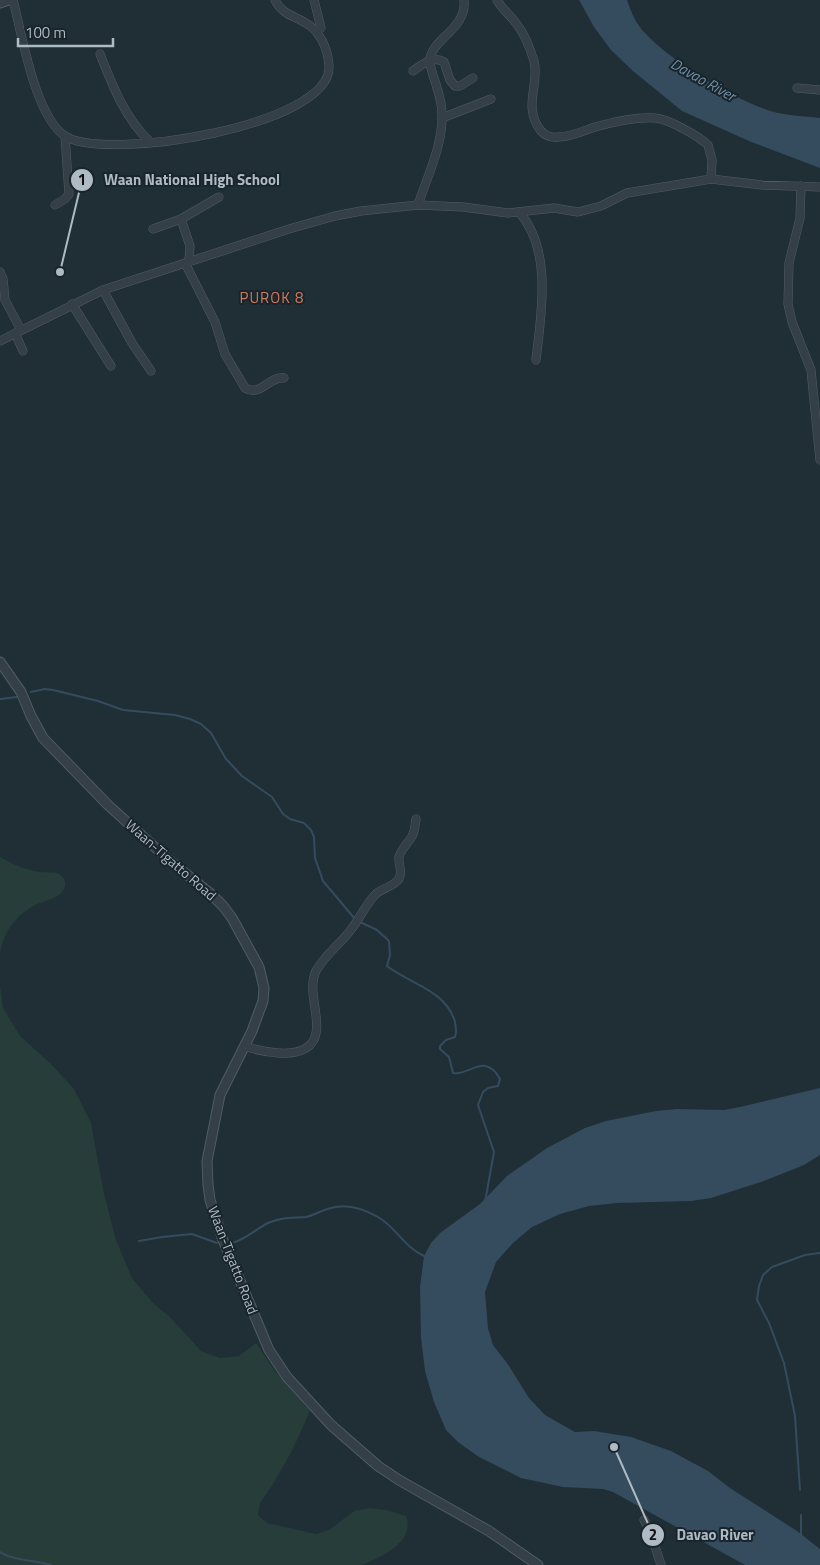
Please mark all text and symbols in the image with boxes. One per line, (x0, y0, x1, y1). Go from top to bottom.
scale bar (18, 15, 112, 47)
text: 100 m (25, 21, 66, 44)
water label: Davao River (667, 52, 742, 108)
callout: Waan National High School (69, 165, 290, 195)
text: 1 (78, 168, 86, 191)
text: Waan National High School (104, 168, 280, 191)
district label: PUROK 8 (240, 286, 304, 309)
street label: Waan-Tigatto Road (121, 814, 221, 905)
street label: Waan-Tigatto Road (203, 1203, 264, 1317)
callout: Davao River (641, 1520, 763, 1550)
text: 2 (649, 1523, 657, 1546)
text: Davao River (676, 1523, 754, 1546)

